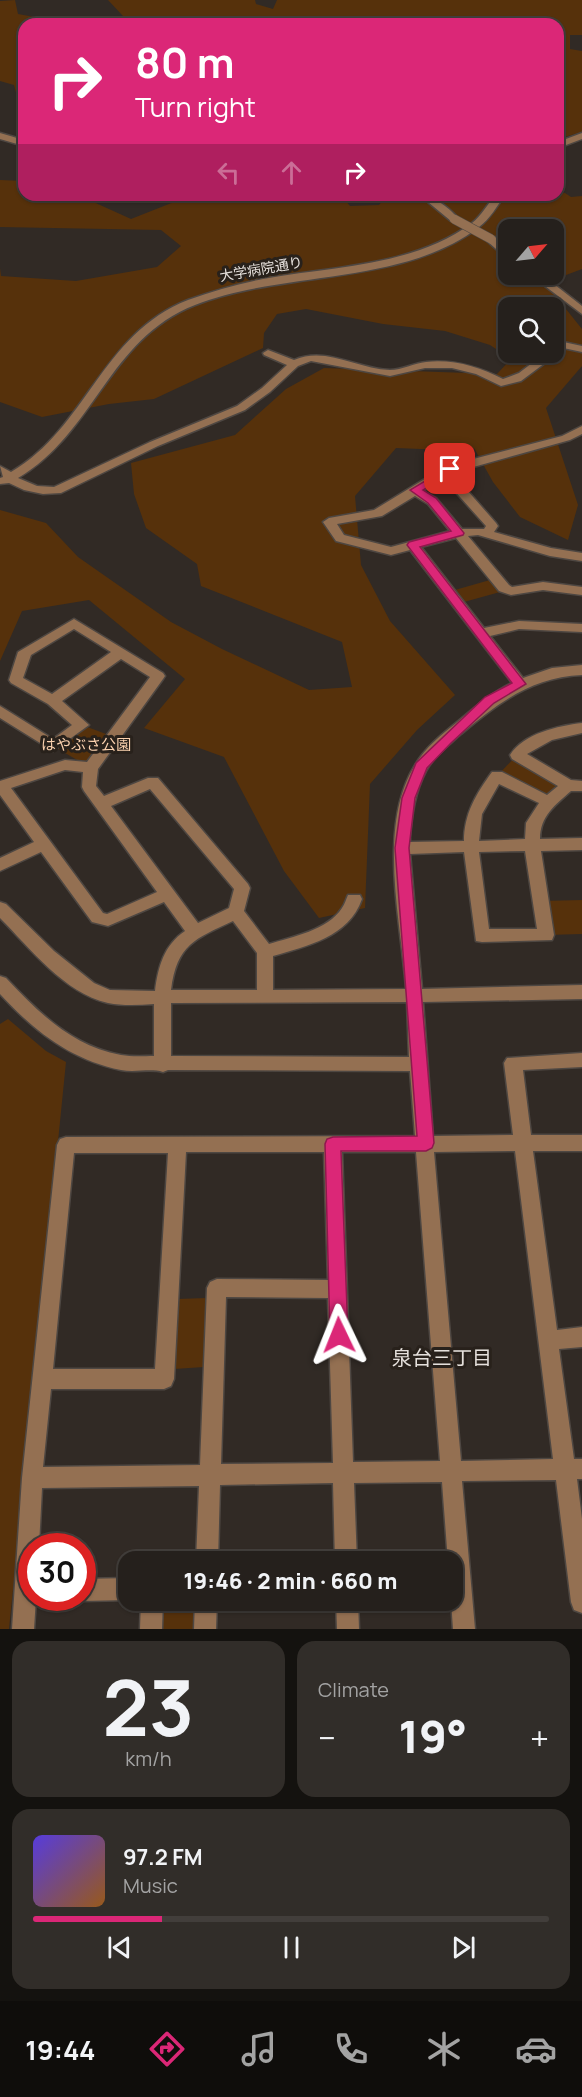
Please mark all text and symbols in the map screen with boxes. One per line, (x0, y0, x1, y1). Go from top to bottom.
text: 80 m (135, 33, 235, 91)
icon: right (36, 42, 114, 120)
text: Turn right (135, 88, 256, 125)
icon: left (212, 156, 245, 189)
icon: ahead (275, 156, 308, 189)
icon: right (338, 156, 371, 189)
north arrow (498, 219, 564, 285)
map controls (498, 219, 564, 363)
street label: 大学病院通り (218, 252, 304, 285)
button: search (498, 297, 564, 363)
pin (424, 443, 475, 494)
icon: arrive (433, 452, 466, 485)
park label: はやぶさ公園 (41, 734, 131, 755)
position arrow (307, 1303, 371, 1367)
district label: 泉台三丁目 (392, 1344, 492, 1371)
speed limit sign: 30 (18, 1533, 96, 1611)
text: 19:46 · 2 min · 660 m (184, 1566, 397, 1596)
text: 23 (103, 1653, 194, 1759)
text: Climate (318, 1676, 389, 1703)
text: 19° (399, 1705, 467, 1767)
text: − (318, 1715, 336, 1760)
text: + (530, 1715, 549, 1760)
text: km/h (125, 1745, 172, 1772)
text: 97.2 FM (123, 1842, 202, 1872)
text: Music (123, 1872, 178, 1899)
icon: previous (103, 1931, 136, 1964)
icon: pause (275, 1931, 308, 1964)
icon: next (447, 1931, 480, 1964)
icon: directions (146, 2028, 188, 2070)
icon: music (238, 2028, 280, 2070)
icon: phone (330, 2028, 372, 2070)
icon: climate (423, 2028, 465, 2070)
icon: car (515, 2028, 557, 2070)
text: 19:44 (25, 2031, 96, 2068)

